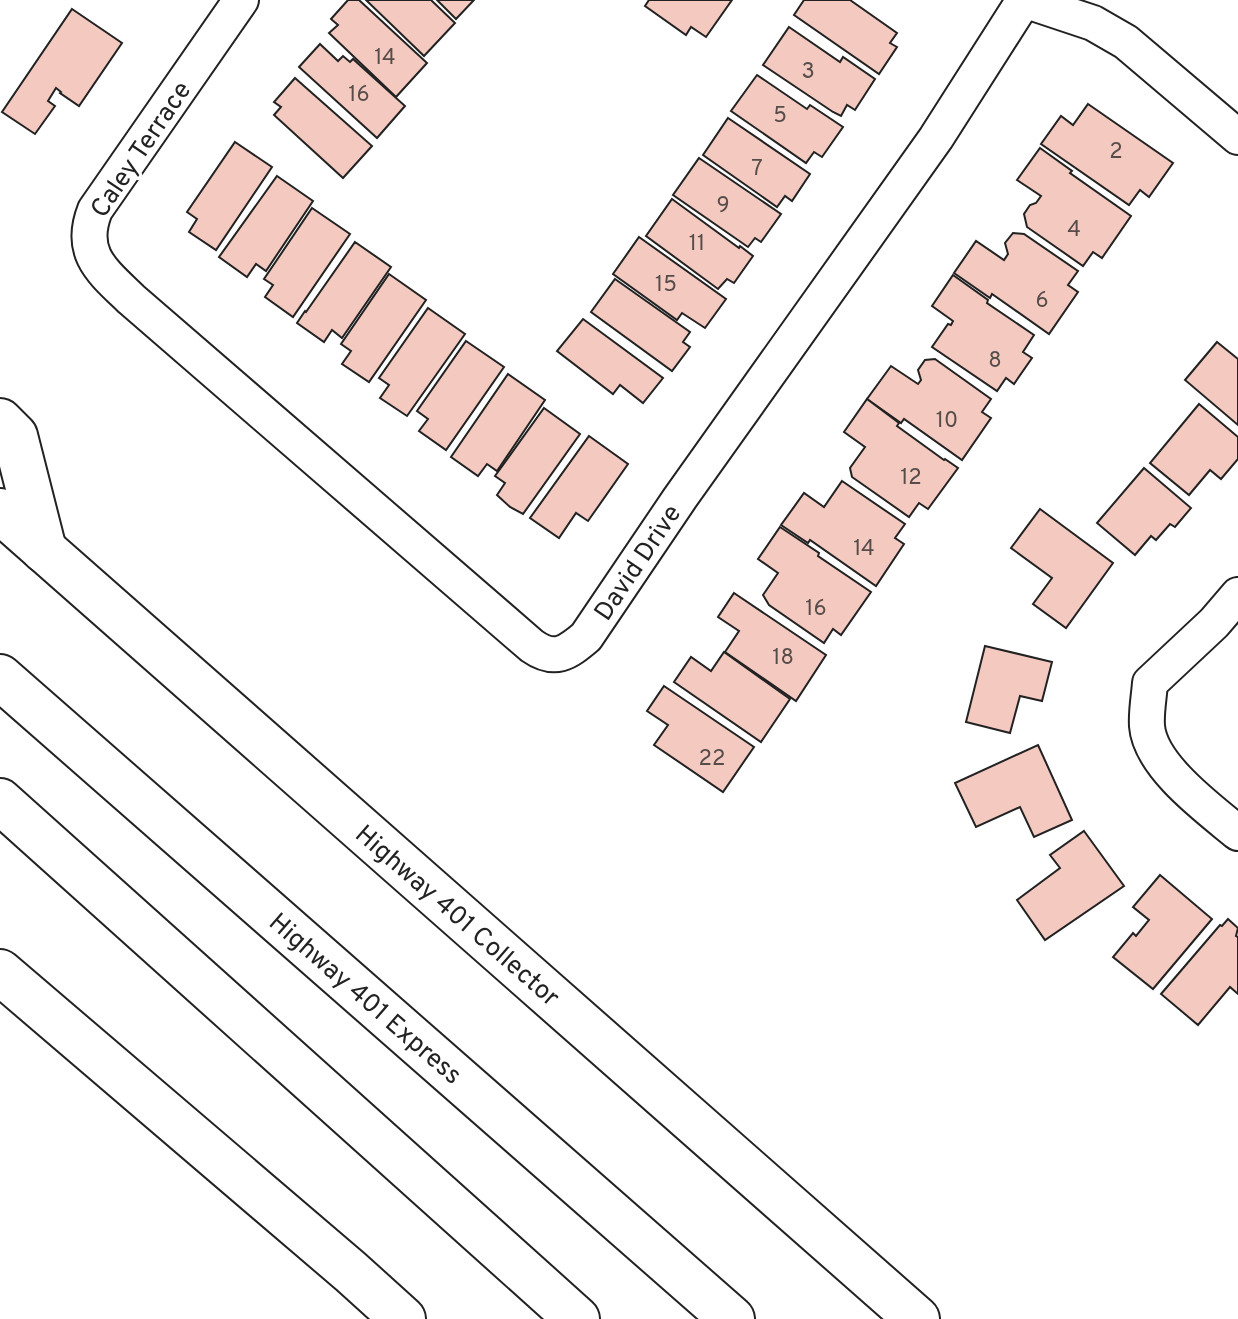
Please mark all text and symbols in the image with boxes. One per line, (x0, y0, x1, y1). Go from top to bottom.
house number: 14 (374, 45, 396, 72)
house number: 3 (801, 59, 815, 86)
street label: Caley Terrace (84, 76, 200, 225)
house number: 16 (348, 82, 370, 109)
house number: 5 (773, 103, 787, 130)
house number: 2 (1109, 139, 1123, 166)
house number: 7 (751, 156, 763, 183)
house number: 9 (716, 193, 730, 220)
house number: 4 (1067, 217, 1081, 244)
house number: 11 (689, 231, 705, 258)
house number: 15 (655, 272, 677, 299)
house number: 6 (1035, 288, 1049, 315)
house number: 8 (988, 348, 1002, 375)
house number: 10 (936, 408, 958, 435)
house number: 12 (900, 465, 922, 492)
street label: David Drive (588, 499, 690, 628)
house number: 14 (853, 536, 875, 563)
house number: 16 (805, 596, 827, 623)
house number: 18 (772, 645, 794, 672)
house number: 22 (699, 746, 725, 773)
street label: Highway 401 Collector (347, 819, 566, 1015)
street label: Highway 401 Express (261, 907, 468, 1093)

